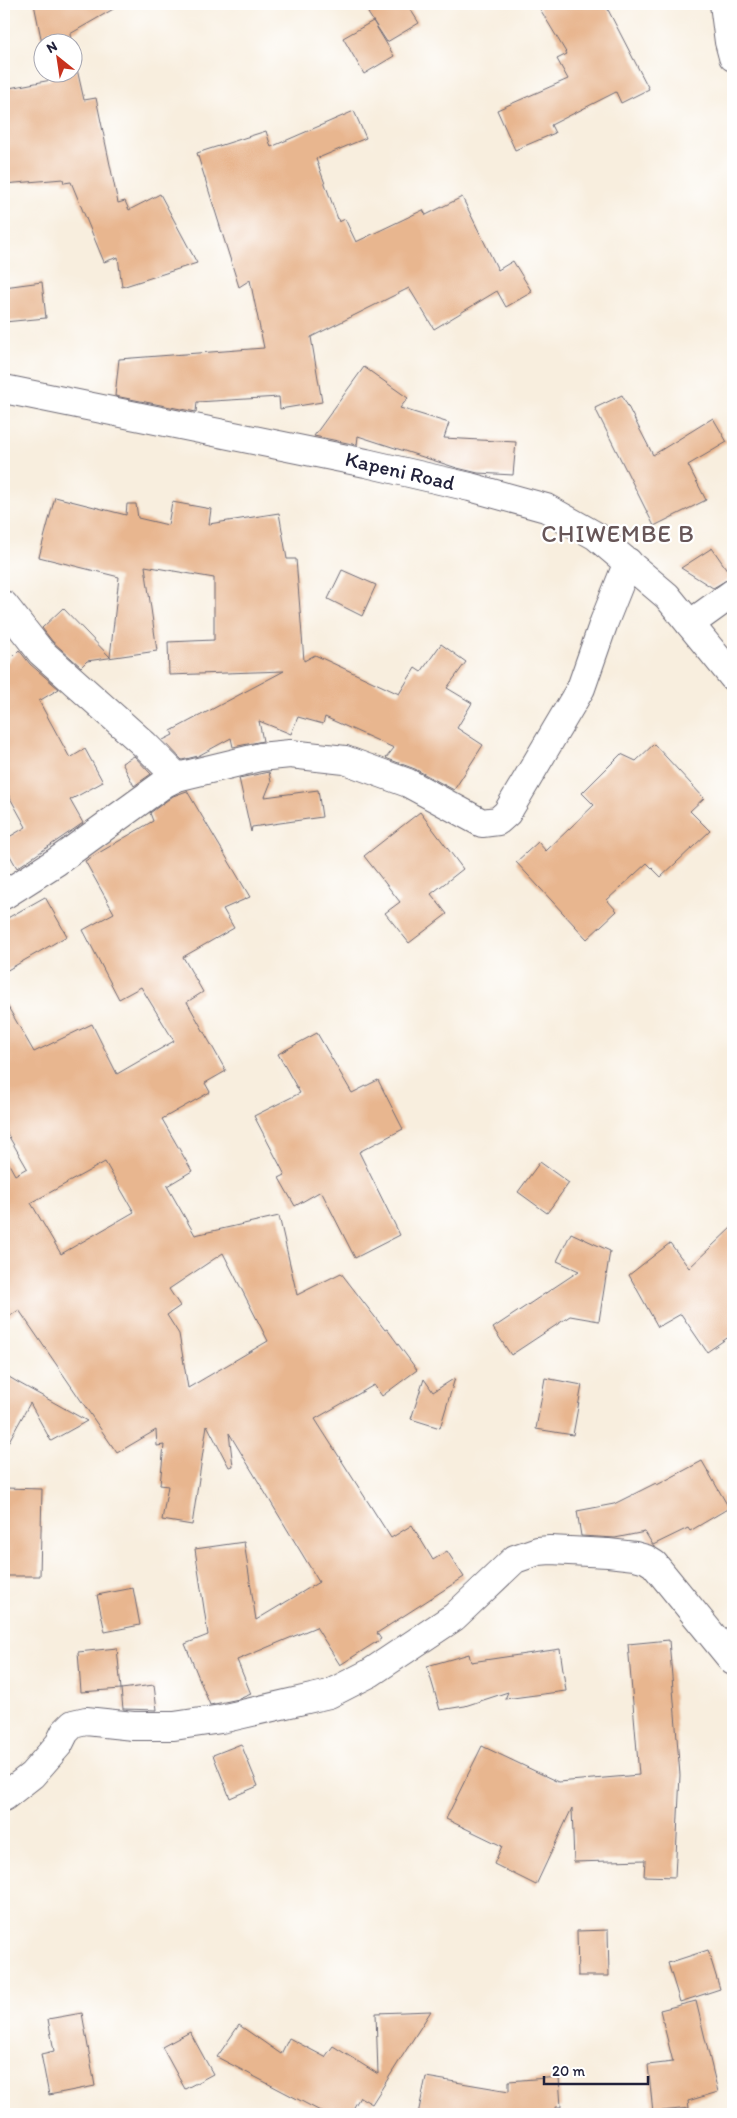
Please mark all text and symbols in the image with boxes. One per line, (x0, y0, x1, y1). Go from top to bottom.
north arrow (32, 32, 82, 82)
text: N (43, 37, 60, 57)
street label: Kapeni Road (343, 446, 458, 495)
district label: CHIWEMBE B (541, 519, 695, 548)
scale bar (544, 2053, 648, 2085)
text: 20 m (552, 2062, 586, 2080)

